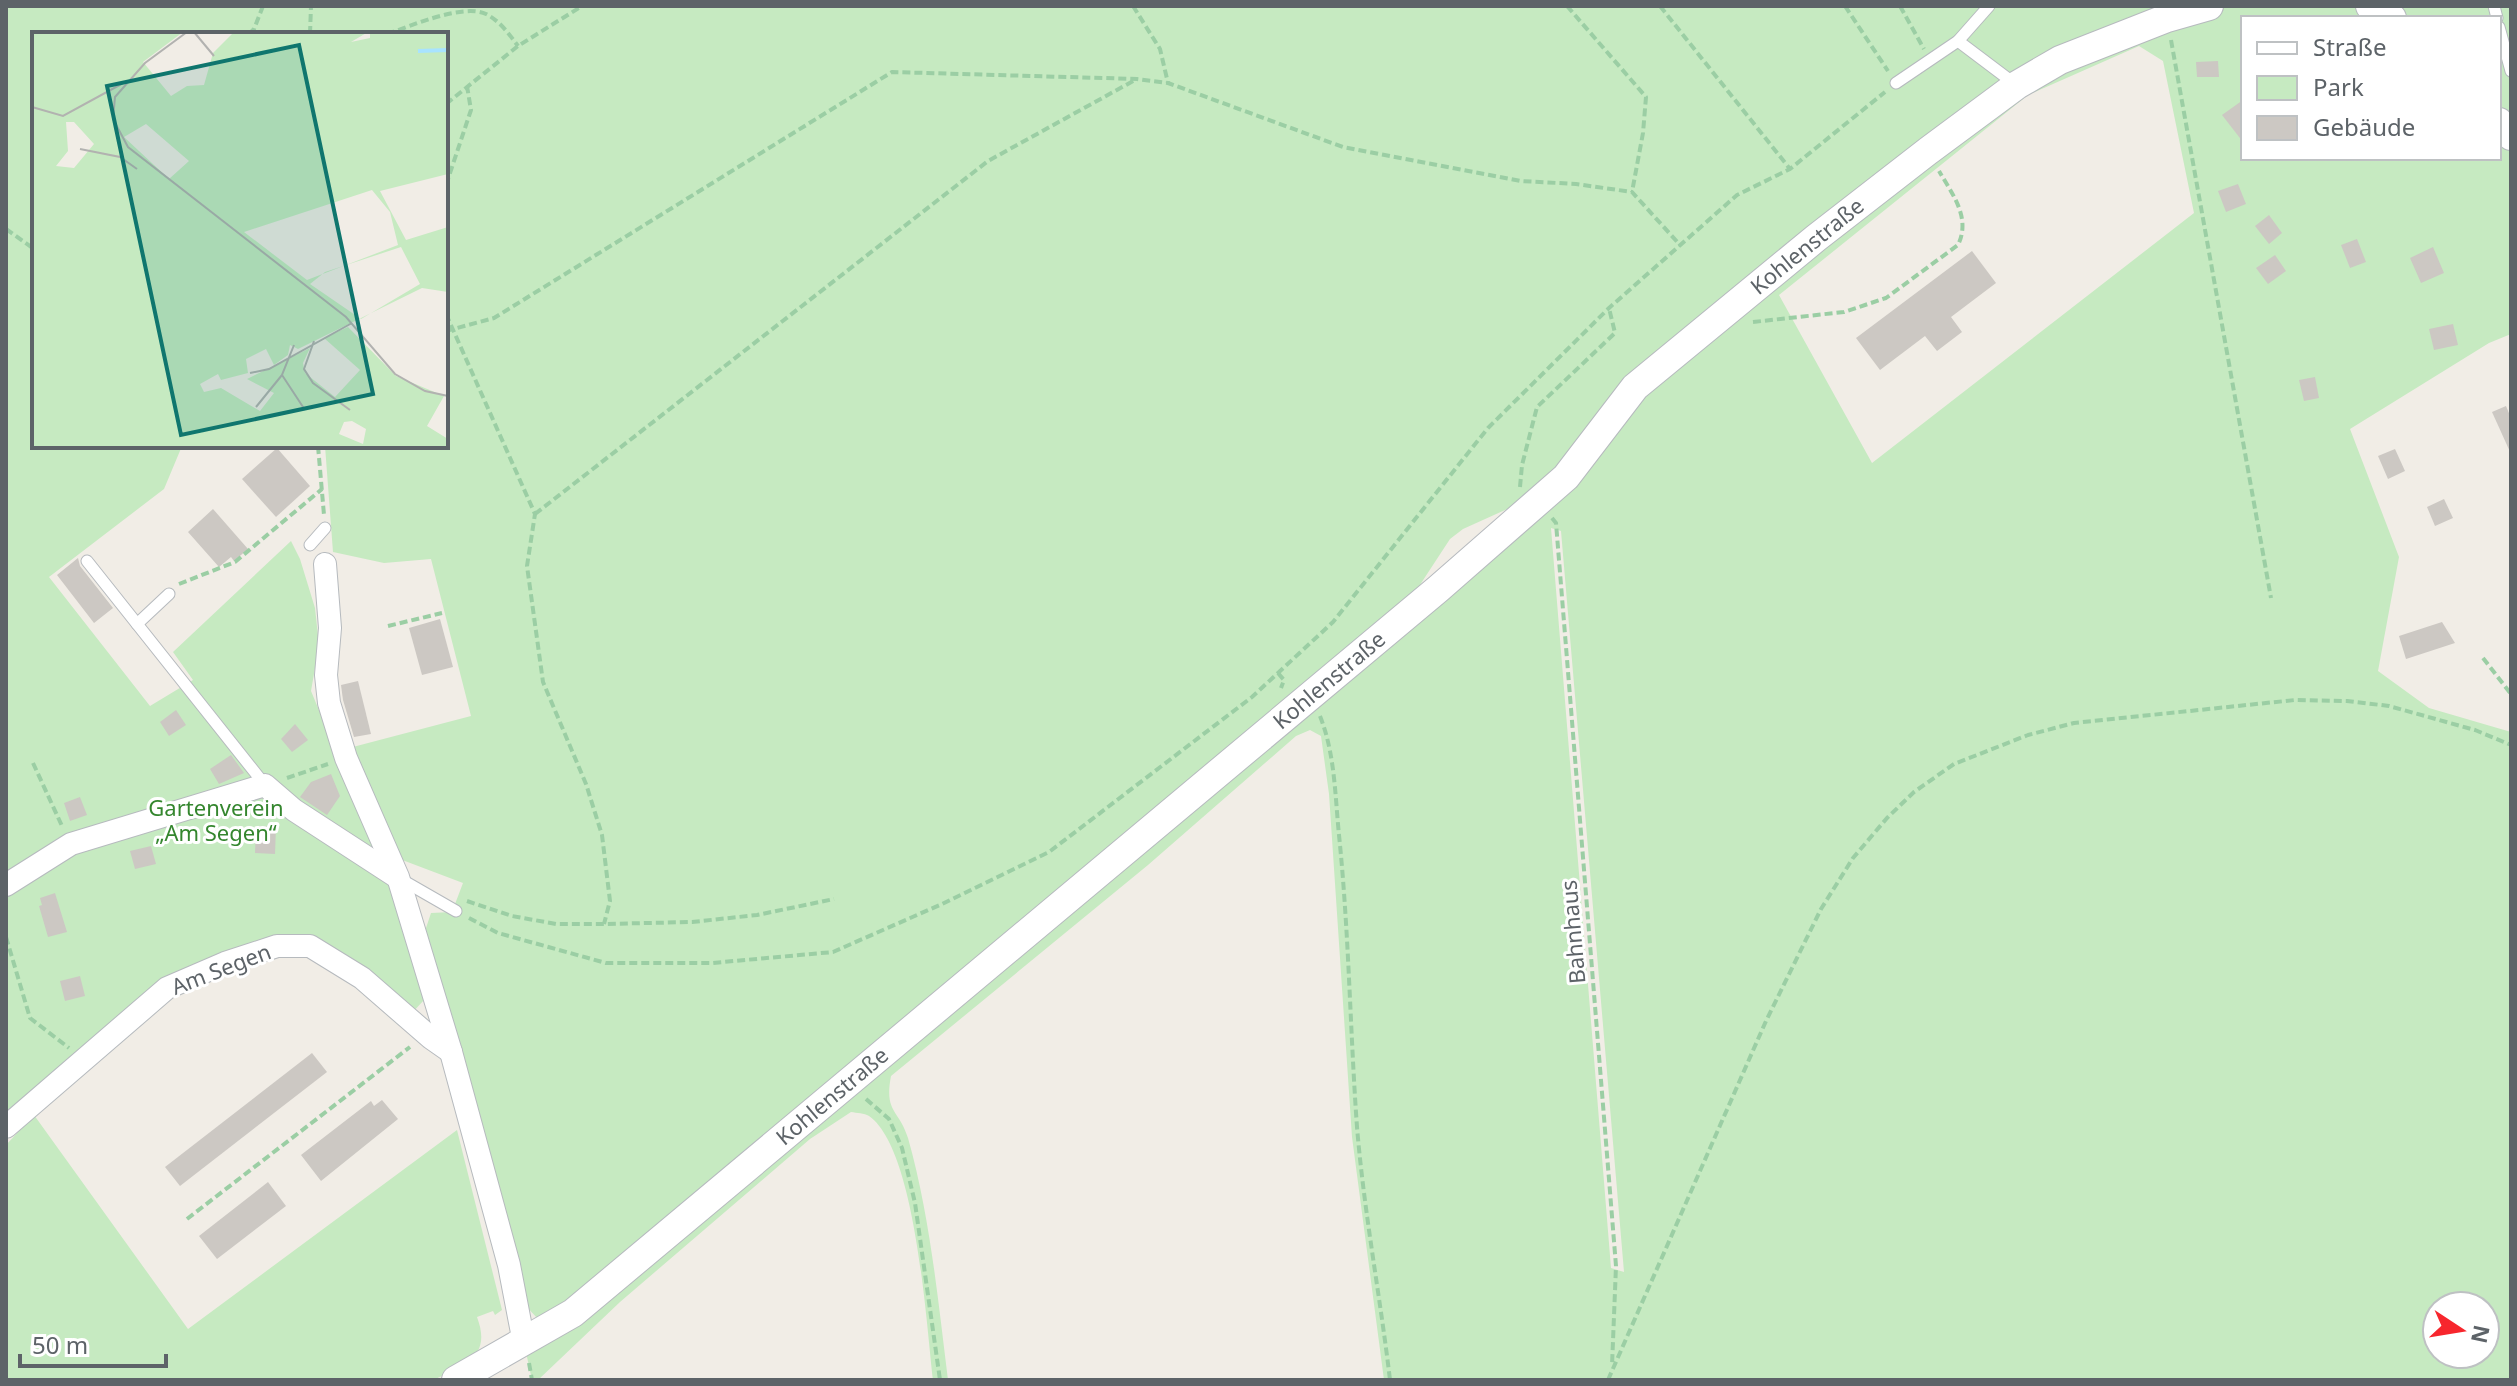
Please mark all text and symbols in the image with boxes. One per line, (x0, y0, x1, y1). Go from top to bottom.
legend (2241, 16, 2501, 160)
text: Straße (2313, 30, 2386, 63)
inset map (32, 32, 448, 448)
text: Park (2313, 70, 2364, 103)
text: Gebäude (2313, 110, 2415, 143)
street label: Kohlenstraße (1743, 190, 1869, 300)
street label: Kohlenstraße (1266, 623, 1391, 735)
park label: Gartenverein „Am Segen“ (148, 792, 284, 847)
street label: Bahnhaus (1553, 879, 1591, 985)
street label: Am Segen (167, 935, 275, 1001)
street label: Kohlenstraße (769, 1039, 894, 1151)
north arrow (2421, 1290, 2501, 1370)
scale bar (20, 1318, 166, 1368)
text: N (2465, 1322, 2498, 1346)
text: 50 m (32, 1328, 88, 1361)

